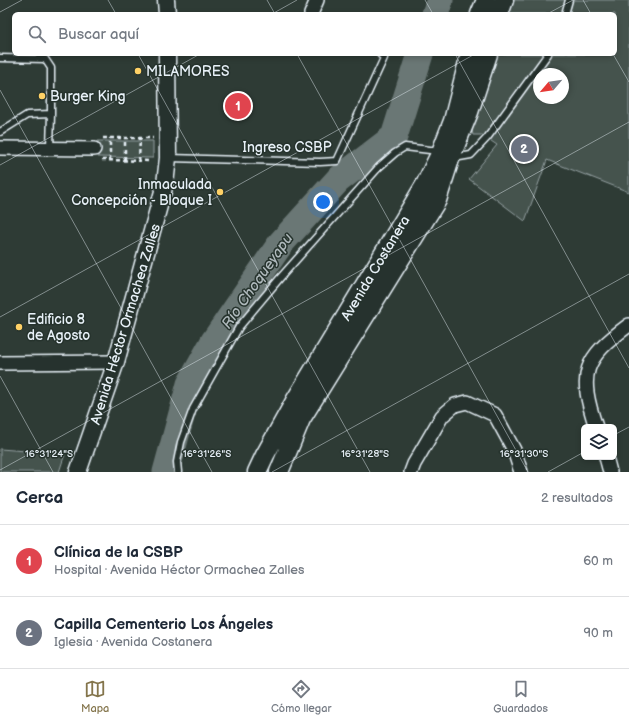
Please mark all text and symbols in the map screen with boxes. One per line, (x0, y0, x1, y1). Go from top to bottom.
search box (12, 12, 617, 56)
icon: search (26, 23, 48, 45)
text: Buscar aquí (58, 25, 139, 44)
place label: MILAMORES (146, 63, 229, 80)
marker: MILAMORES (133, 66, 143, 76)
north arrow (533, 68, 569, 104)
place label: Burger King (50, 88, 126, 105)
marker: Burger King (37, 91, 47, 101)
pin: 1 (225, 91, 251, 121)
pin: 2 (511, 134, 537, 164)
street label: Ingreso CSBP (243, 139, 332, 156)
place label: Inmaculada Concepción - Bloque I (71, 176, 212, 209)
marker: Inmaculada Concepción - Bloque I (215, 187, 225, 197)
your location (313, 192, 333, 212)
street label: Avenida Costanera (337, 213, 414, 324)
street label: Avenida Héctor Ormachea Zalles (87, 222, 164, 427)
water label: Río Choqueyapu (217, 229, 298, 333)
place label: Edificio 8 de Agosto (27, 311, 90, 344)
marker: Edificio 8 de Agosto (14, 322, 24, 332)
map controls (581, 424, 617, 460)
button: layers (581, 424, 617, 460)
text: 16°31'24"S (25, 448, 73, 460)
text: 16°31'26"S (183, 448, 231, 460)
text: 16°31'28"S (341, 448, 389, 460)
text: 16°31'30"S (500, 448, 548, 460)
text: Cerca (16, 488, 63, 508)
text: 2 resultados (541, 490, 613, 506)
text: Clínica de la CSBP (54, 543, 183, 562)
text: 1 (26, 553, 32, 569)
text: 60 m (583, 553, 613, 569)
text: Hospital · Avenida Héctor Ormachea Zalles (54, 562, 304, 578)
text: Capilla Cementerio Los Ángeles (54, 615, 273, 634)
text: 2 (25, 625, 33, 641)
text: 90 m (584, 625, 613, 641)
text: Iglesia · Avenida Costanera (54, 634, 212, 650)
tab: Mapa (81, 678, 109, 715)
tab: Cómo llegar (271, 678, 331, 715)
tab: Guardados (493, 678, 548, 715)

